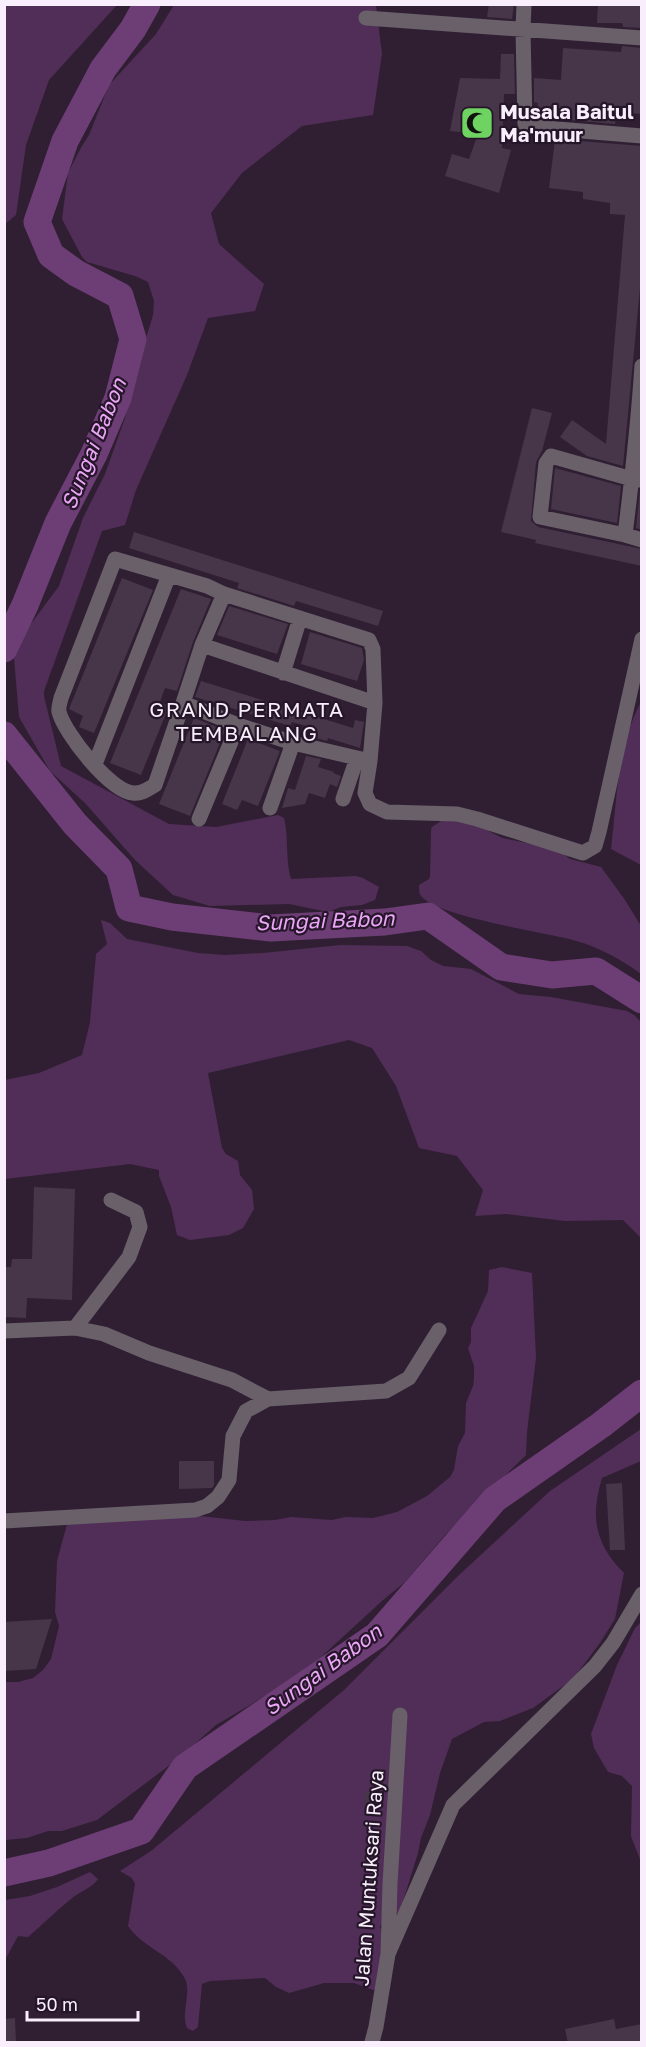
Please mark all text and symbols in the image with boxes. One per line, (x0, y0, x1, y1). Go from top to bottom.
place label: Musala Baitul Ma'muur (500, 99, 634, 146)
mosque icon: Musala Baitul Ma'muur (459, 105, 495, 141)
water label: Sungai Babon (55, 373, 132, 513)
district label: GRAND PERMATA TEMBALANG (149, 696, 345, 746)
water label: Sungai Babon (255, 905, 396, 935)
water label: Sungai Babon (259, 1617, 387, 1721)
street label: Jalan Muntuksari Raya (348, 1769, 388, 1987)
scale bar (27, 1984, 138, 2022)
text: 50 m (36, 1993, 78, 2015)

